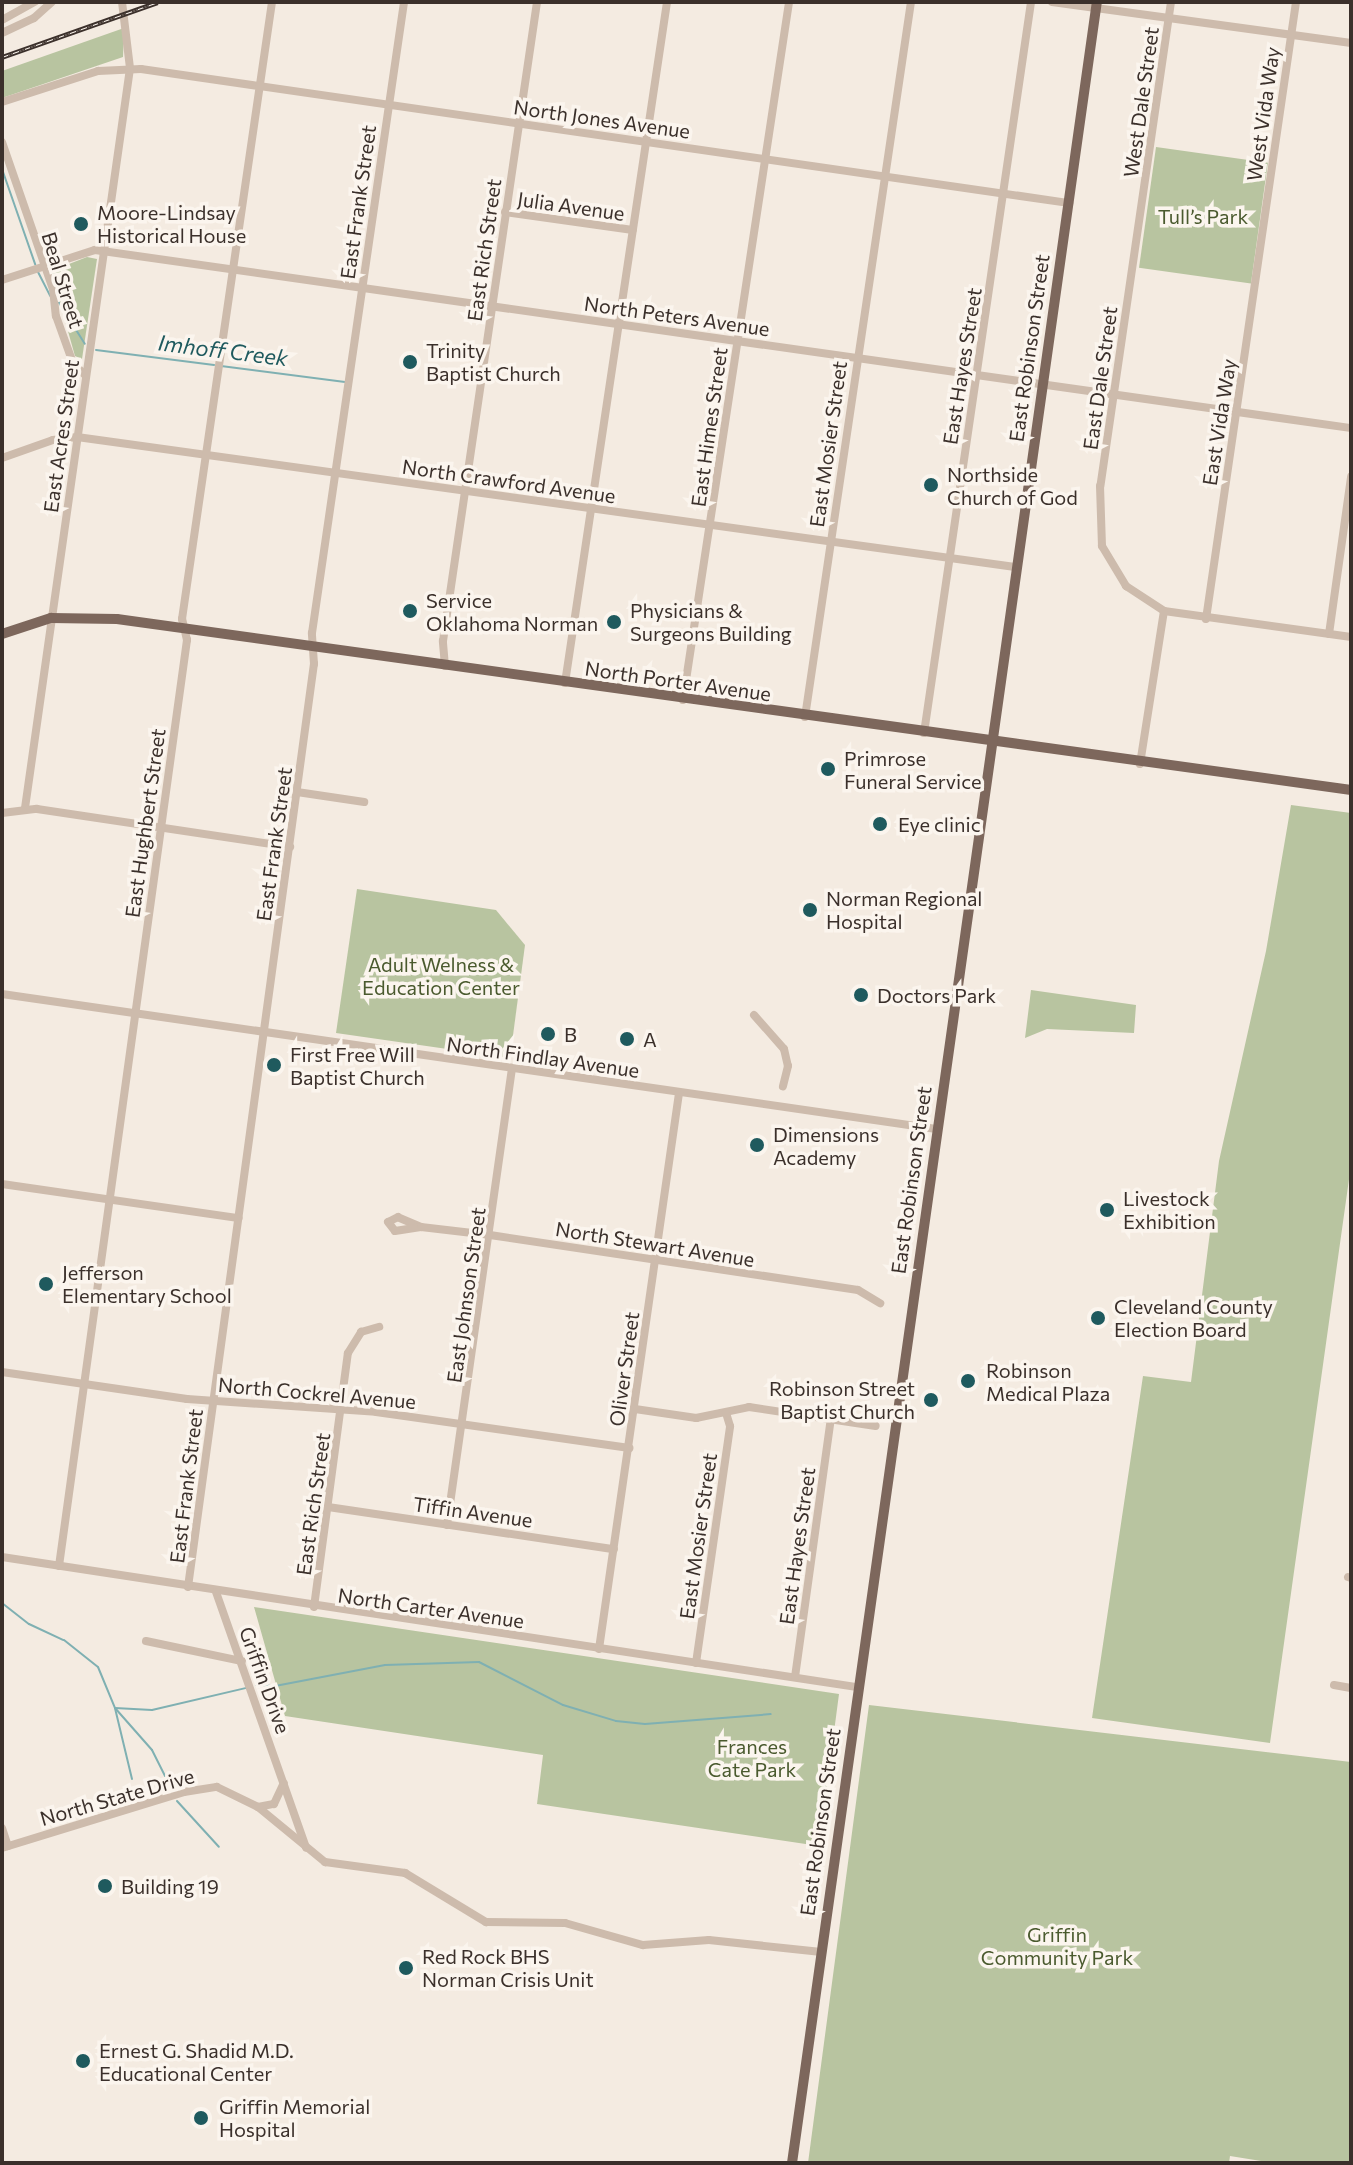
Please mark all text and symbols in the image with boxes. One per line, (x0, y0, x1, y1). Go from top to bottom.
street label: West Dale Street (1119, 25, 1163, 179)
street label: West Vida Way (1242, 45, 1284, 183)
street label: North Jones Avenue (512, 95, 692, 143)
street label: East Frank Street (335, 123, 381, 281)
street label: East Rich Street (462, 177, 506, 323)
street label: Julia Avenue (516, 187, 626, 225)
place label: Moore-Lindsay Historical House (97, 200, 246, 247)
park label: Tull’s Park (1158, 204, 1248, 228)
marker: Moore-Lindsay Historical House (72, 215, 90, 233)
street label: Beal Street (37, 229, 89, 331)
street label: East Robinson Street (1004, 253, 1054, 443)
street label: East Hayes Street (938, 286, 986, 446)
street label: North Peters Avenue (583, 291, 771, 341)
street label: East Dale Street (1078, 305, 1122, 451)
water label: Imhoff Creek (157, 329, 289, 371)
place label: Trinity Baptist Church (426, 338, 561, 385)
street label: East Himes Street (686, 346, 732, 508)
marker: Trinity Baptist Church (401, 353, 419, 371)
street label: East Vida Way (1197, 357, 1241, 487)
street label: East Acres Street (38, 358, 84, 514)
street label: East Mosier Street (804, 359, 852, 529)
street label: North Crawford Avenue (401, 454, 617, 508)
place label: Northside Church of God (947, 462, 1078, 509)
marker: Northside Church of God (922, 476, 940, 494)
place label: Service Oklahoma Norman (426, 588, 598, 635)
place label: Physicians & Surgeons Building (630, 598, 792, 645)
marker: Service Oklahoma Norman (401, 602, 419, 620)
marker: Physicians & Surgeons Building (605, 613, 623, 631)
street label: North Porter Avenue (583, 656, 773, 706)
street label: East Hughbert Street (120, 727, 170, 919)
place label: Primrose Funeral Service (844, 746, 982, 793)
marker: Primrose Funeral Service (819, 760, 837, 778)
street label: East Frank Street (251, 765, 297, 923)
place label: Eye clinic (898, 812, 981, 836)
marker: Eye clinic (869, 813, 891, 835)
place label: Norman Regional Hospital (826, 886, 982, 933)
marker: Norman Regional Hospital (801, 901, 819, 919)
park label: Adult Welness & Education Center (362, 952, 520, 999)
place label: Doctors Park (877, 983, 996, 1007)
marker: Doctors Park (852, 986, 870, 1004)
place label: B (564, 1022, 577, 1046)
marker: B (539, 1025, 557, 1043)
place label: A (643, 1027, 657, 1051)
marker: A (618, 1030, 636, 1048)
street label: North Findlay Avenue (445, 1032, 641, 1082)
place label: First Free Will Baptist Church (290, 1042, 425, 1089)
marker: First Free Will Baptist Church (265, 1056, 283, 1074)
street label: East Robinson Street (886, 1085, 936, 1275)
place label: Dimensions Academy (773, 1122, 879, 1169)
marker: Dimensions Academy (748, 1136, 766, 1154)
place label: Livestock Exhibition (1123, 1186, 1216, 1233)
marker: Livestock Exhibition (1098, 1201, 1116, 1219)
street label: East Johnson Street (442, 1206, 490, 1384)
street label: North Stewart Avenue (554, 1216, 756, 1272)
place label: Jefferson Elementary School (62, 1260, 232, 1307)
marker: Jefferson Elementary School (37, 1275, 55, 1293)
place label: Cleveland County Election Board (1114, 1294, 1273, 1341)
marker: Cleveland County Election Board (1089, 1309, 1107, 1327)
street label: Oliver Street (604, 1310, 644, 1428)
place label: Robinson Medical Plaza (986, 1358, 1110, 1405)
marker: Robinson Medical Plaza (957, 1370, 979, 1392)
street label: North Cockrel Avenue (217, 1372, 417, 1414)
place label: Robinson Street Baptist Church (769, 1376, 915, 1423)
marker: Robinson Street Baptist Church (922, 1391, 940, 1409)
street label: East Frank Street (165, 1407, 207, 1565)
street label: East Rich Street (291, 1431, 335, 1577)
street label: East Mosier Street (674, 1451, 722, 1621)
street label: East Hayes Street (774, 1466, 820, 1626)
street label: Tiffin Avenue (412, 1492, 534, 1532)
street label: North Carter Avenue (336, 1583, 526, 1633)
street label: Griffin Drive (235, 1623, 295, 1737)
street label: East Robinson Street (795, 1727, 845, 1917)
park label: Frances Cate Park (708, 1735, 796, 1782)
street label: North State Drive (37, 1763, 197, 1831)
place label: Building 19 (121, 1874, 219, 1898)
marker: Building 19 (96, 1877, 114, 1895)
park label: Griffin Community Park (981, 1922, 1133, 1969)
place label: Red Rock BHS Norman Crisis Unit (422, 1944, 594, 1991)
marker: Red Rock BHS Norman Crisis Unit (397, 1959, 415, 1977)
place label: Ernest G. Shadid M.D. Educational Center (99, 2038, 294, 2085)
marker: Ernest G. Shadid M.D. Educational Center (74, 2052, 92, 2070)
place label: Griffin Memorial Hospital (219, 2094, 370, 2141)
marker: Griffin Memorial Hospital (190, 2107, 212, 2129)

